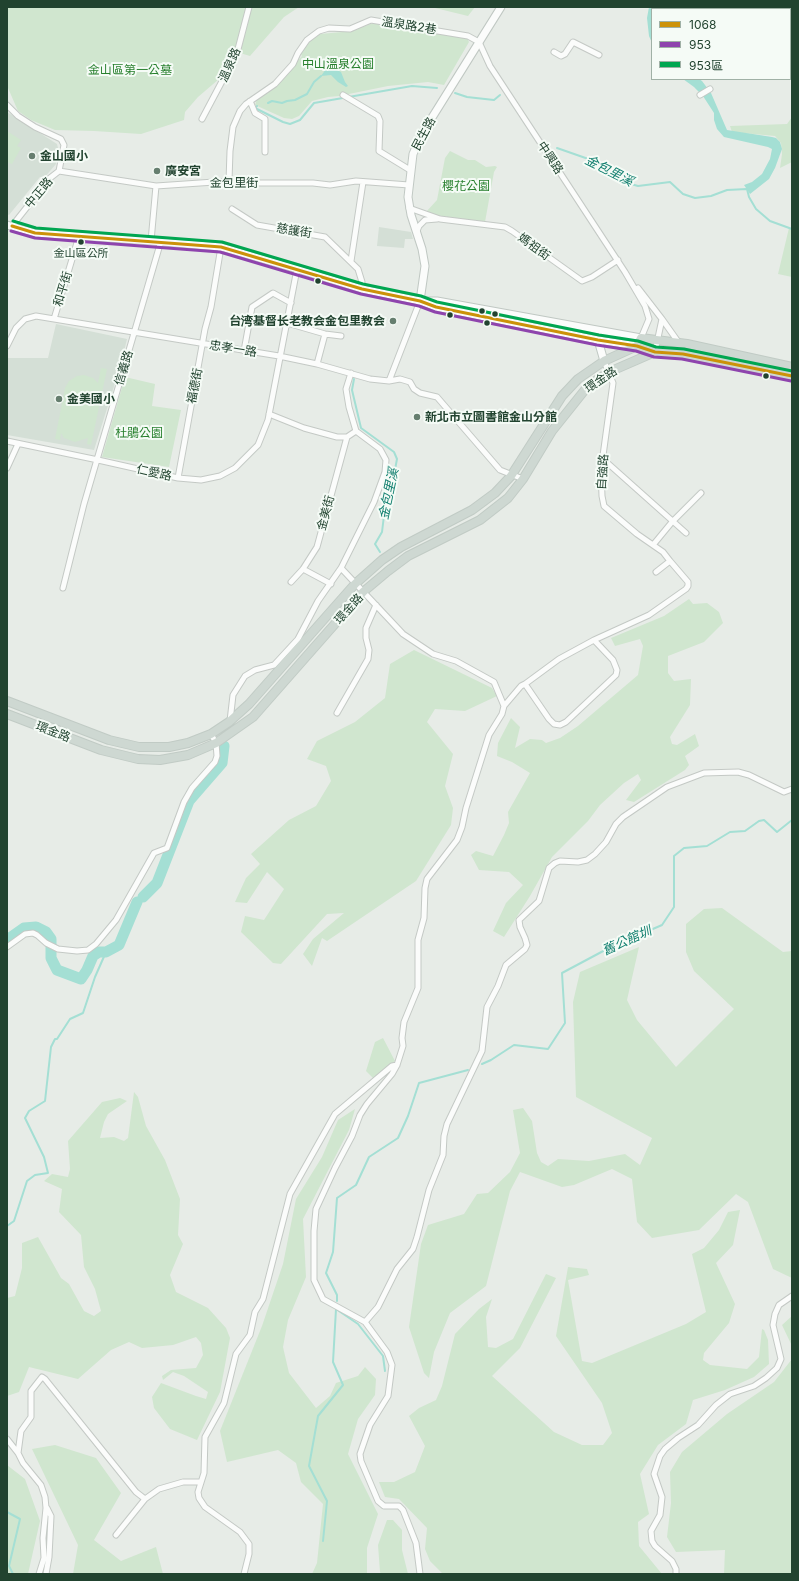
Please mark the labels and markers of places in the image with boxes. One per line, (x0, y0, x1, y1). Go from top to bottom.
place label: 金山國小 (40, 149, 88, 163)
marker: 金山國小 (27, 151, 37, 161)
place label: 廣安宮 (165, 164, 201, 178)
marker: 廣安宮 (152, 166, 162, 176)
marker: 金山區公所 (76, 237, 86, 247)
place label: 金山區公所 (54, 247, 108, 261)
unlabelled marker (313, 276, 323, 286)
unlabelled marker (477, 306, 487, 316)
unlabelled marker (490, 309, 500, 319)
unlabelled marker (445, 310, 455, 320)
place label: 台湾基督长老教会金包里教会 (229, 314, 385, 328)
marker: 台湾基督长老教会金包里教会 (388, 316, 398, 326)
unlabelled marker (482, 318, 492, 328)
unlabelled marker (761, 371, 771, 381)
place label: 金美國小 (67, 392, 115, 406)
marker: 金美國小 (54, 394, 64, 404)
place label: 新北市立圖書館金山分館 (425, 410, 557, 424)
marker: 新北市立圖書館金山分館 (412, 412, 422, 422)

